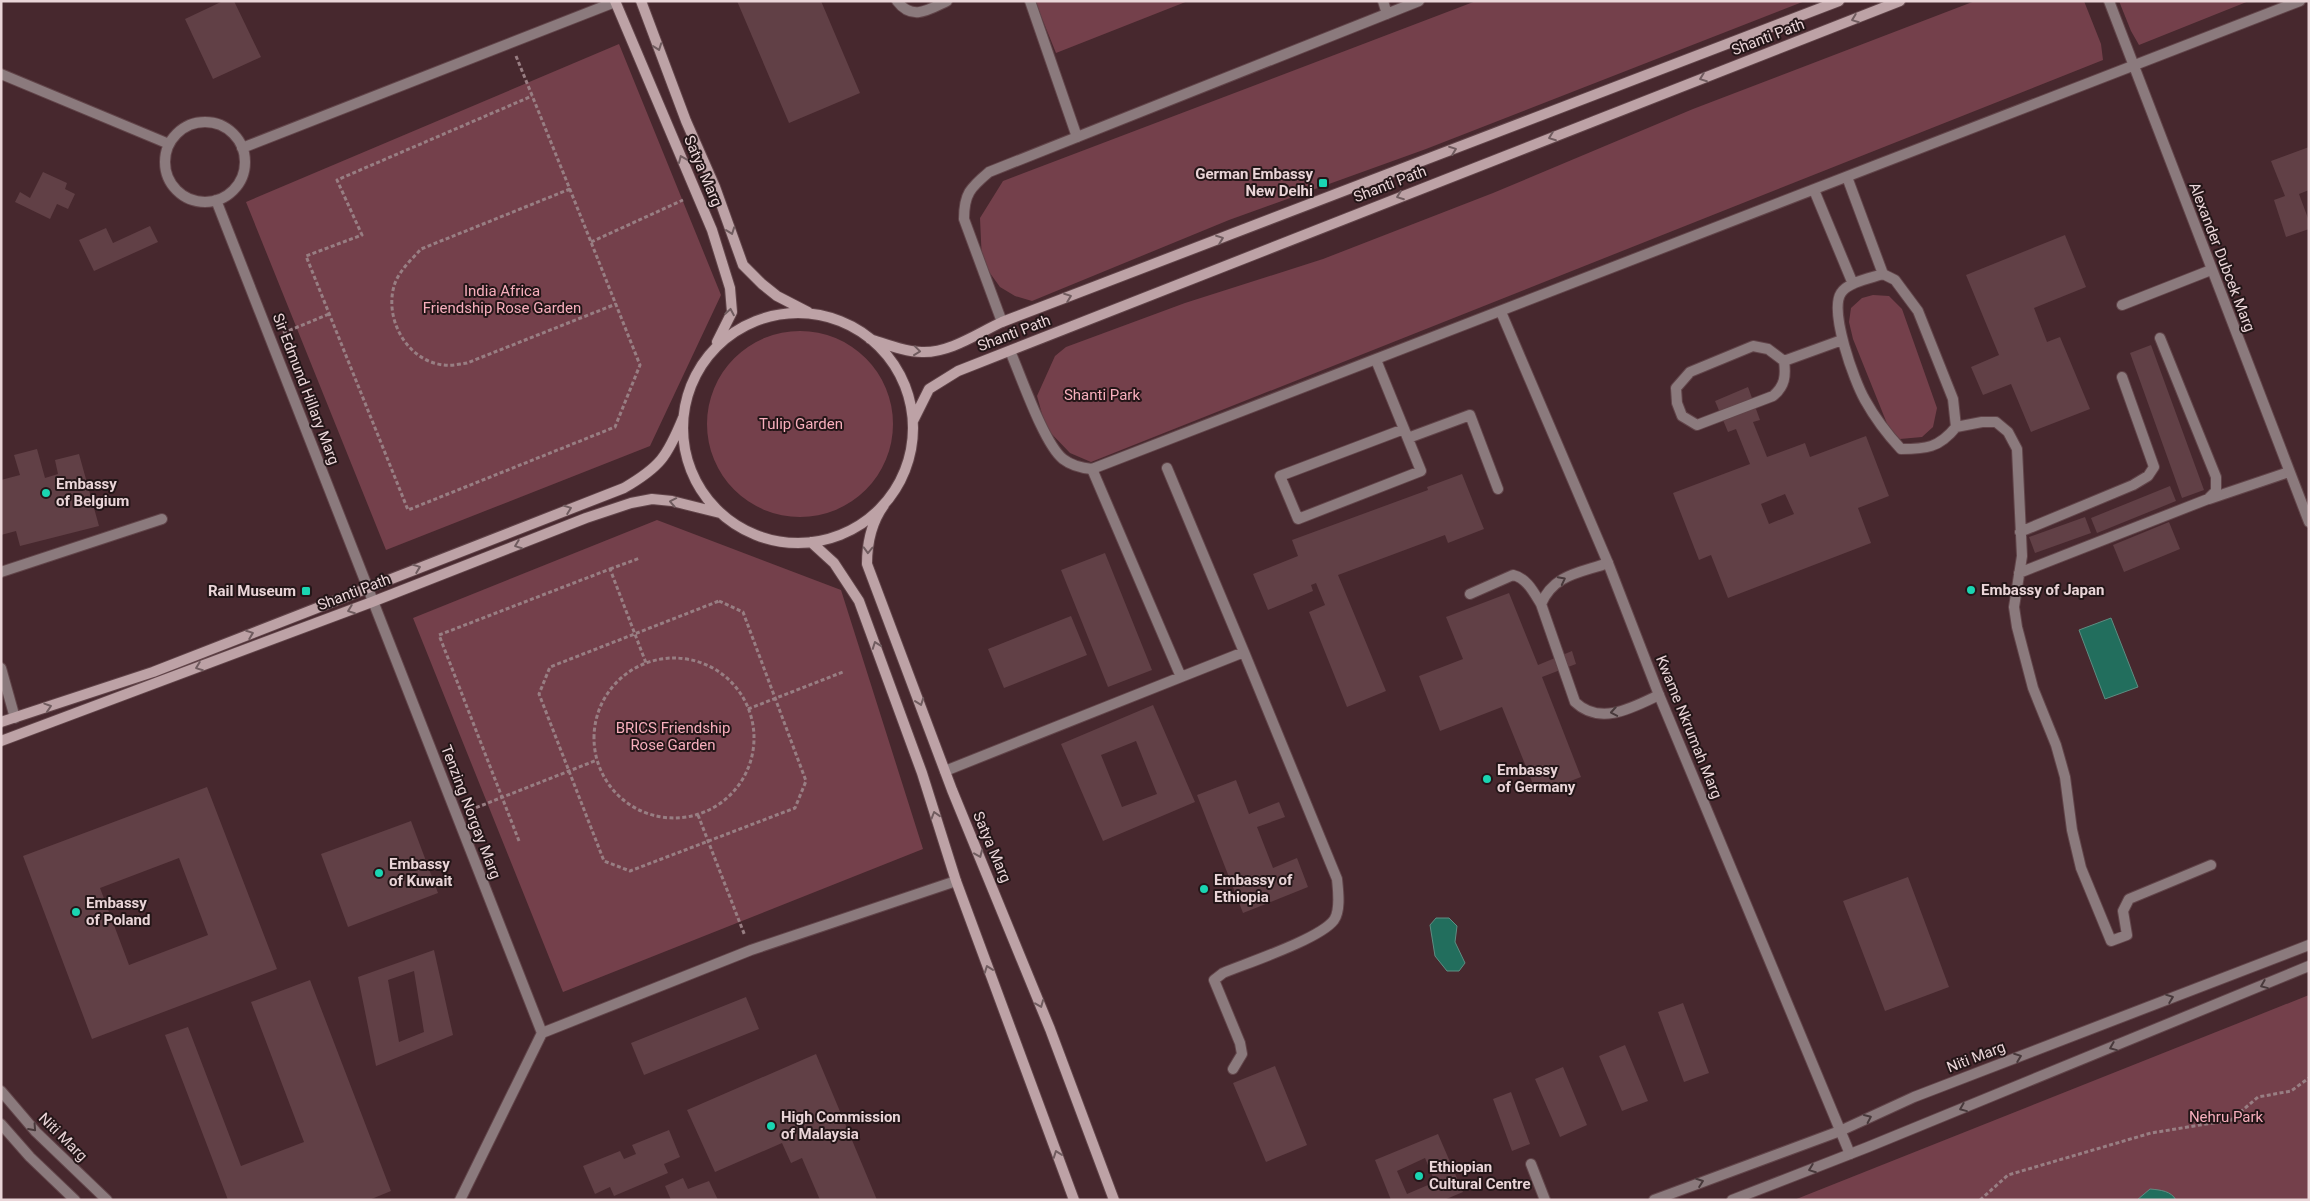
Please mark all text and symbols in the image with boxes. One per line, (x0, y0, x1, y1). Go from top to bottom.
one-way arrow (1851, 13, 1859, 23)
street label: Shanti Path (1729, 15, 1807, 59)
one-way arrow (652, 42, 662, 51)
one-way arrow (1699, 72, 1708, 82)
one-way arrow (1548, 131, 1557, 141)
street label: Satya Marg (680, 133, 726, 209)
one-way arrow (1449, 146, 1457, 156)
one-way arrow (678, 155, 689, 164)
street label: Shanti Path (1351, 162, 1429, 206)
place label: German Embassy New Delhi (1195, 165, 1313, 200)
marker: German Embassy New Delhi (1317, 177, 1329, 189)
street label: Alexander Dubcek Marg (2185, 180, 2259, 334)
one-way arrow (1397, 190, 1405, 200)
one-way arrow (725, 226, 735, 234)
one-way arrow (1215, 235, 1224, 246)
park label: India Africa Friendship Rose Garden (423, 282, 581, 317)
one-way arrow (1063, 293, 1072, 303)
one-way arrow (724, 308, 734, 316)
street label: Sir Edmund Hillary Marg (269, 311, 343, 467)
street label: Shanti Path (975, 311, 1053, 355)
one-way arrow (913, 345, 921, 356)
park label: Shanti Park (1064, 386, 1140, 404)
park label: Tulip Garden (759, 415, 843, 433)
place label: Embassy of Belgium (56, 475, 129, 510)
marker: Embassy of Belgium (40, 487, 52, 499)
one-way arrow (668, 497, 677, 508)
one-way arrow (564, 505, 572, 515)
one-way arrow (515, 539, 523, 549)
one-way arrow (862, 546, 873, 554)
one-way arrow (412, 564, 421, 575)
street label: Shanti Path (315, 570, 393, 614)
one-way arrow (1557, 576, 1566, 586)
place label: Embassy of Japan (1981, 581, 2104, 599)
place label: Rail Museum (208, 582, 296, 600)
marker: Embassy of Japan (1965, 584, 1977, 596)
marker: Rail Museum (300, 585, 312, 597)
one-way arrow (347, 604, 355, 614)
one-way arrow (245, 630, 254, 640)
one-way arrow (872, 642, 882, 650)
street label: Kwame Nkrumah Marg (1652, 653, 1726, 801)
one-way arrow (195, 661, 203, 671)
one-way arrow (914, 698, 924, 706)
one-way arrow (43, 703, 51, 713)
one-way arrow (1609, 707, 1618, 717)
park label: BRICS Friendship Rose Garden (616, 719, 730, 754)
street label: Tenzing Norgay Marg (437, 742, 505, 882)
place label: Embassy of Germany (1497, 761, 1576, 796)
marker: Embassy of Germany (1481, 773, 1493, 785)
street label: Satya Marg (969, 809, 1015, 885)
one-way arrow (931, 812, 941, 820)
one-way arrow (973, 849, 983, 858)
place label: Embassy of Kuwait (389, 855, 452, 890)
marker: Embassy of Kuwait (373, 867, 385, 879)
place label: Embassy of Ethiopia (1214, 871, 1293, 906)
marker: Embassy of Ethiopia (1198, 883, 1210, 895)
place label: Embassy of Poland (86, 894, 150, 929)
marker: Embassy of Poland (70, 906, 82, 918)
one-way arrow (984, 965, 994, 974)
one-way arrow (2260, 979, 2269, 989)
one-way arrow (2165, 994, 2173, 1004)
one-way arrow (1034, 999, 1045, 1008)
street label: Niti Marg (1944, 1038, 2008, 1076)
one-way arrow (2109, 1040, 2118, 1051)
one-way arrow (2013, 1053, 2022, 1063)
one-way arrow (1959, 1102, 1968, 1112)
place label: High Commission of Malaysia (781, 1108, 901, 1143)
park label: Nehru Park (2189, 1108, 2264, 1126)
street label: Niti Marg (35, 1109, 91, 1165)
one-way arrow (1863, 1114, 1872, 1124)
marker: High Commission of Malaysia (765, 1120, 777, 1132)
one-way arrow (27, 1123, 36, 1132)
one-way arrow (1053, 1150, 1063, 1159)
place label: Ethiopian Cultural Centre (1429, 1158, 1531, 1193)
one-way arrow (1808, 1163, 1817, 1173)
marker: Ethiopian Cultural Centre (1413, 1170, 1425, 1182)
one-way arrow (1695, 1178, 1703, 1188)

